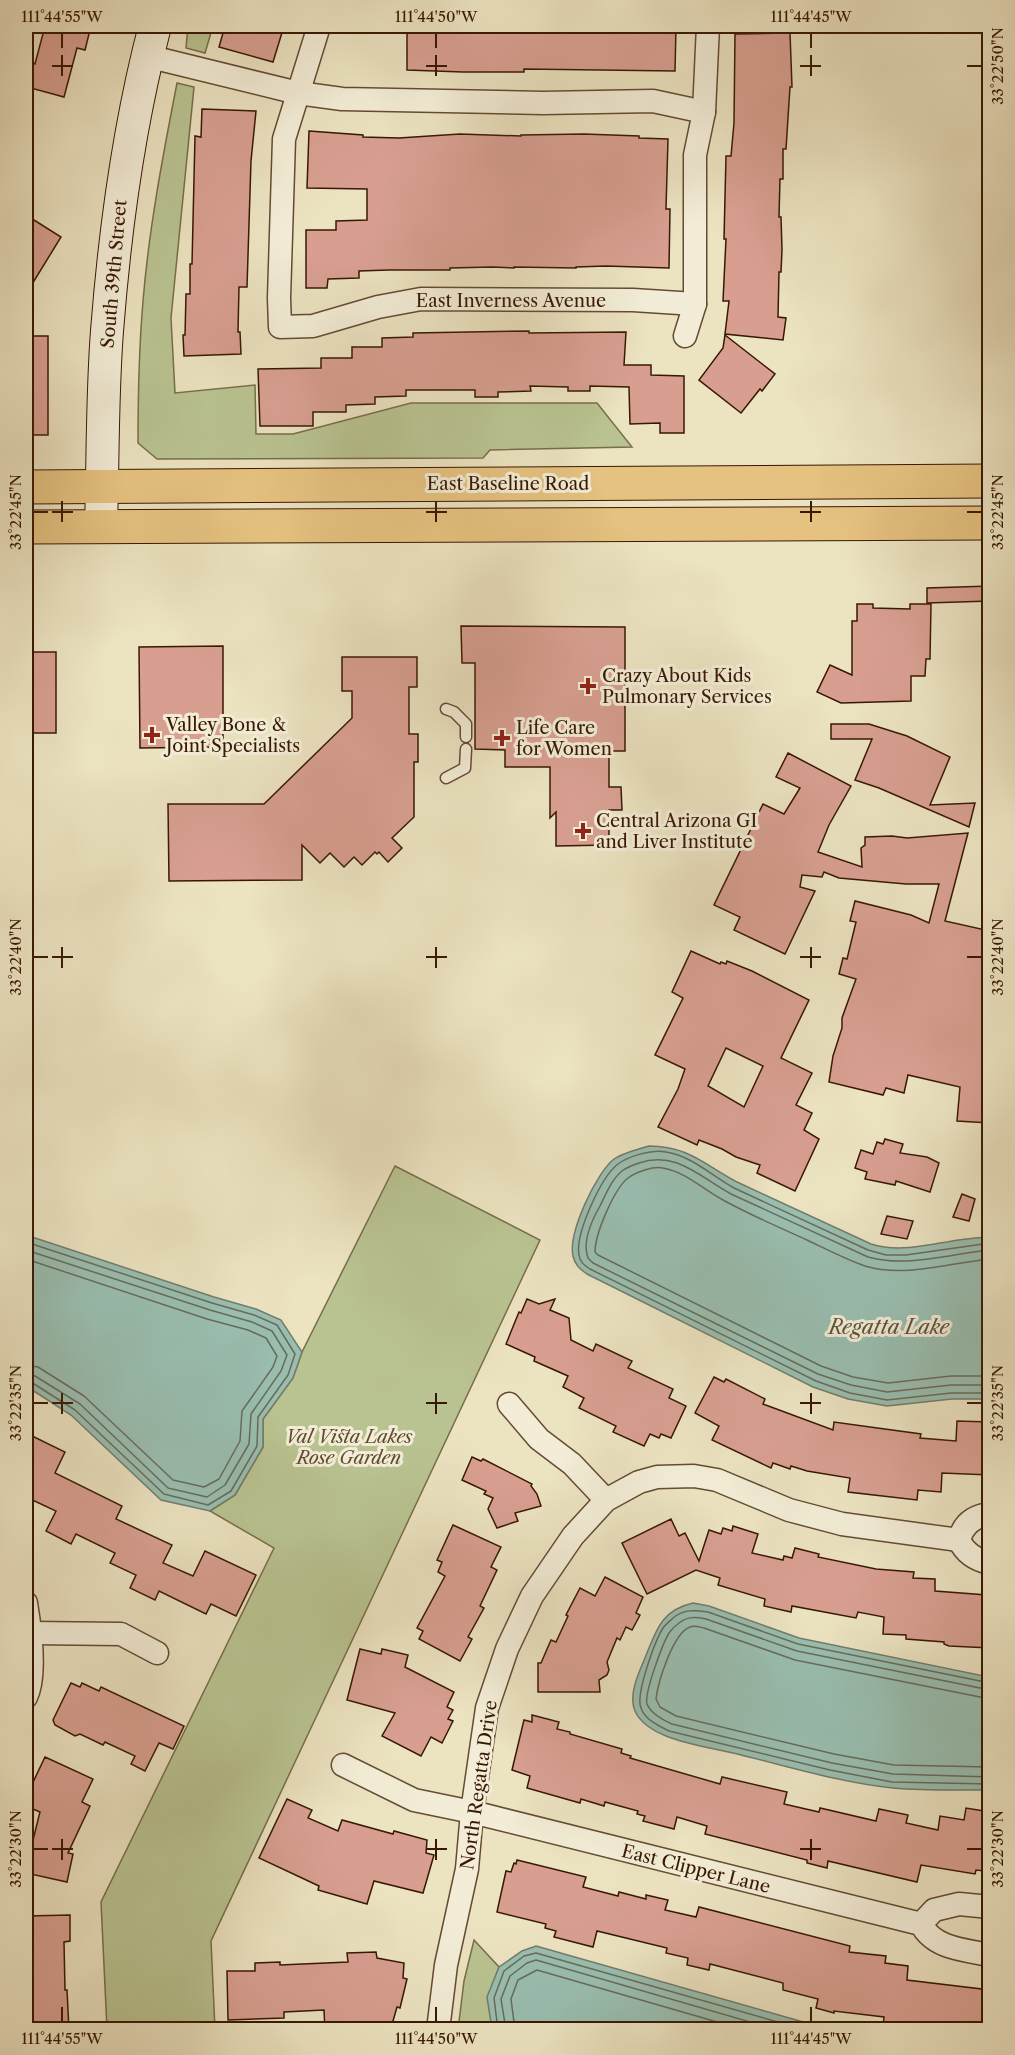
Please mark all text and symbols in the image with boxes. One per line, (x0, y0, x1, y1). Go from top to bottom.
text: 111°44'55"W (21, 7, 103, 26)
text: 111°44'50"W (395, 7, 478, 26)
text: 111°44'45"W (770, 7, 852, 26)
text: 33°22'50"N (988, 27, 1007, 105)
street label: South 39th Street (97, 198, 132, 349)
street label: East Inverness Avenue (416, 290, 606, 312)
street label: East Baseline Road (427, 473, 589, 495)
text: 33°22'45"N (6, 474, 25, 550)
text: 33°22'45"N (988, 474, 1007, 550)
place label: Crazy About Kids Pulmonary Services (602, 665, 772, 708)
marker: Crazy About Kids Pulmonary Services (579, 677, 597, 695)
place label: Valley Bone & Joint Specialists (163, 714, 300, 757)
place label: Life Care for Women (516, 717, 612, 760)
marker: Valley Bone & Joint Specialists (143, 726, 161, 744)
marker: Life Care for Women (493, 729, 511, 747)
place label: Central Arizona GI and Liver Institute (596, 810, 757, 853)
marker: Central Arizona GI and Liver Institute (574, 822, 592, 840)
text: 33°22'40"N (6, 918, 25, 996)
text: 33°22'40"N (988, 918, 1007, 996)
water label: Regatta Lake (827, 1315, 951, 1339)
text: 33°22'35"N (6, 1365, 25, 1441)
text: 33°22'35"N (988, 1365, 1007, 1441)
park label: Val Vista Lakes Rose Garden (285, 1426, 413, 1469)
street label: North Regatta Drive (456, 1699, 502, 1871)
text: 33°22'30"N (6, 1810, 25, 1888)
text: 33°22'30"N (988, 1810, 1007, 1888)
street label: East Clipper Lane (619, 1840, 773, 1898)
text: 111°44'55"W (21, 2029, 103, 2048)
text: 111°44'50"W (395, 2029, 478, 2048)
text: 111°44'45"W (770, 2029, 852, 2048)

